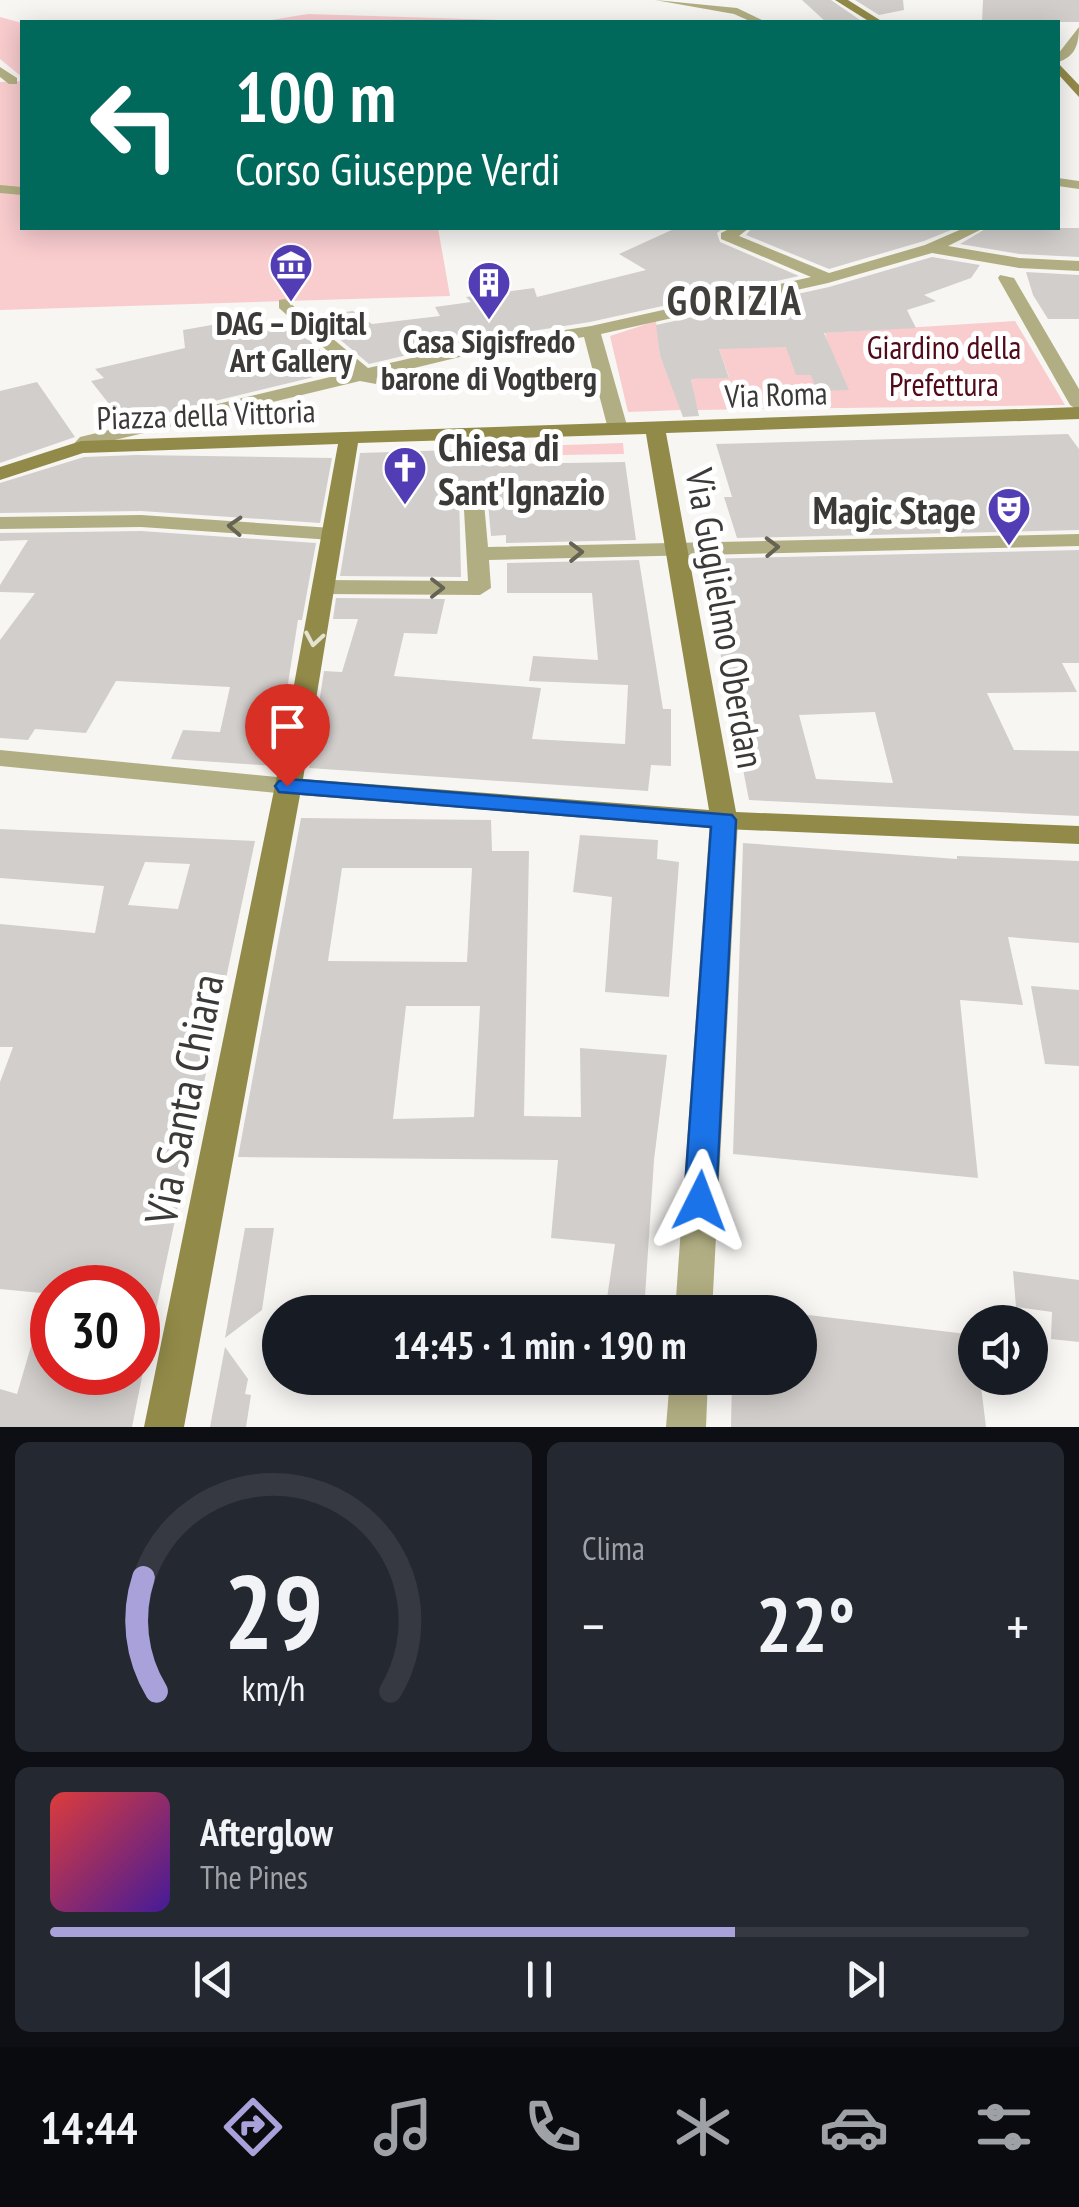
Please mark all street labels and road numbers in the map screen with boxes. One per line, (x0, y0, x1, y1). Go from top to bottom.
street label: Via Roma (723, 371, 828, 417)
street label: Piazza della Vittoria (96, 389, 316, 439)
street label: Via Guglielmo Oberdan (675, 463, 776, 772)
street label: Via Santa Chiara (130, 969, 236, 1230)

